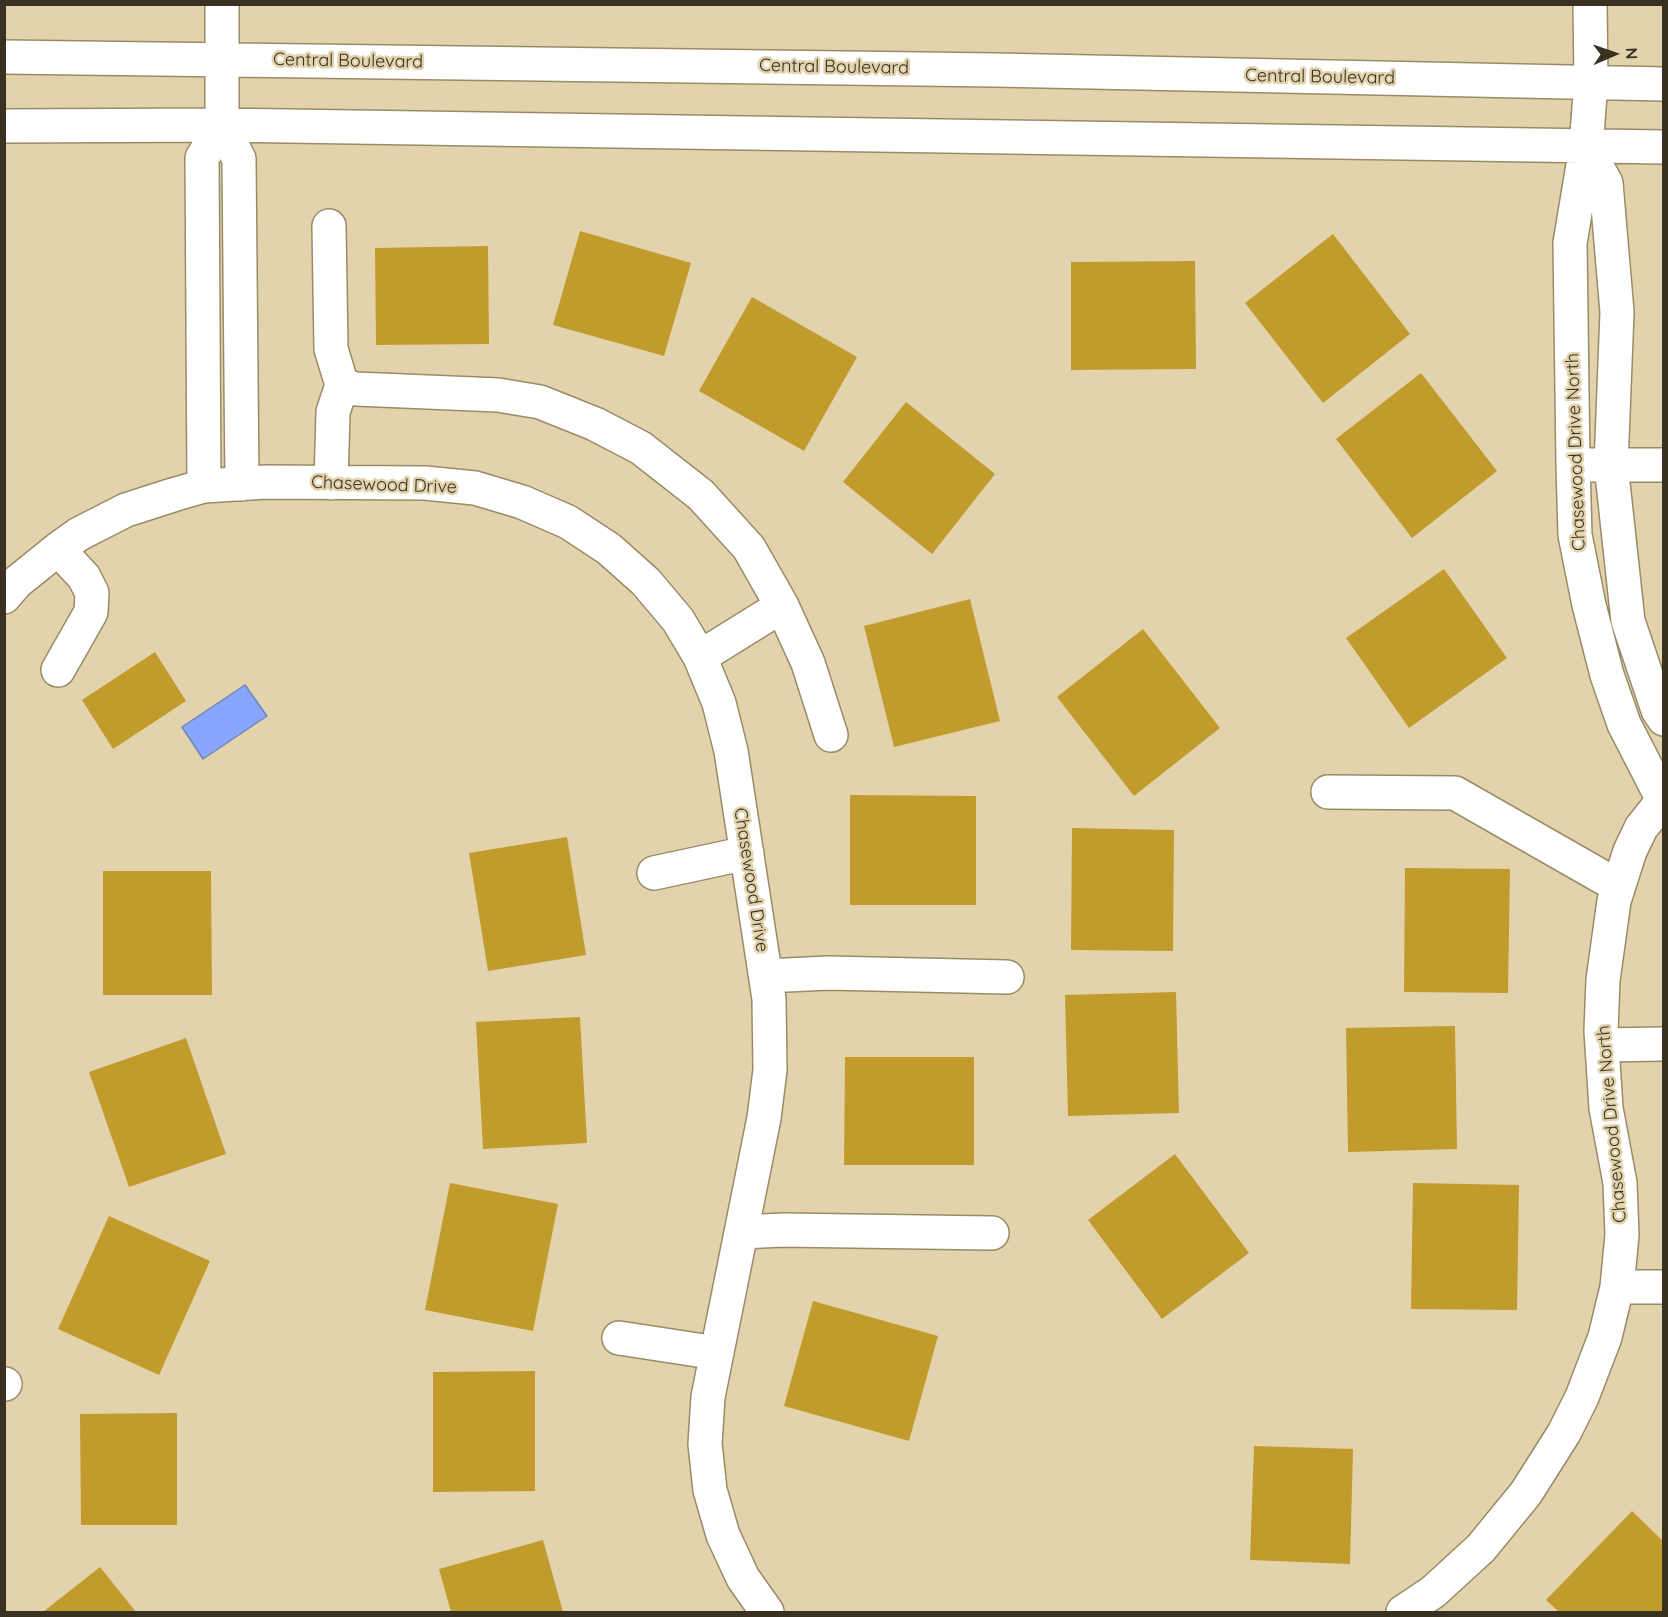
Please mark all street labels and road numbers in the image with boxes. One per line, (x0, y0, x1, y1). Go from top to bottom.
street label: Central Boulevard (273, 49, 423, 73)
street label: Central Boulevard (759, 55, 909, 79)
street label: Central Boulevard (1245, 65, 1395, 89)
street label: Chasewood Drive North (1562, 353, 1590, 551)
street label: Chasewood Drive (311, 472, 457, 498)
street label: Chasewood Drive (729, 806, 773, 954)
street label: Chasewood Drive North (1593, 1024, 1631, 1224)

